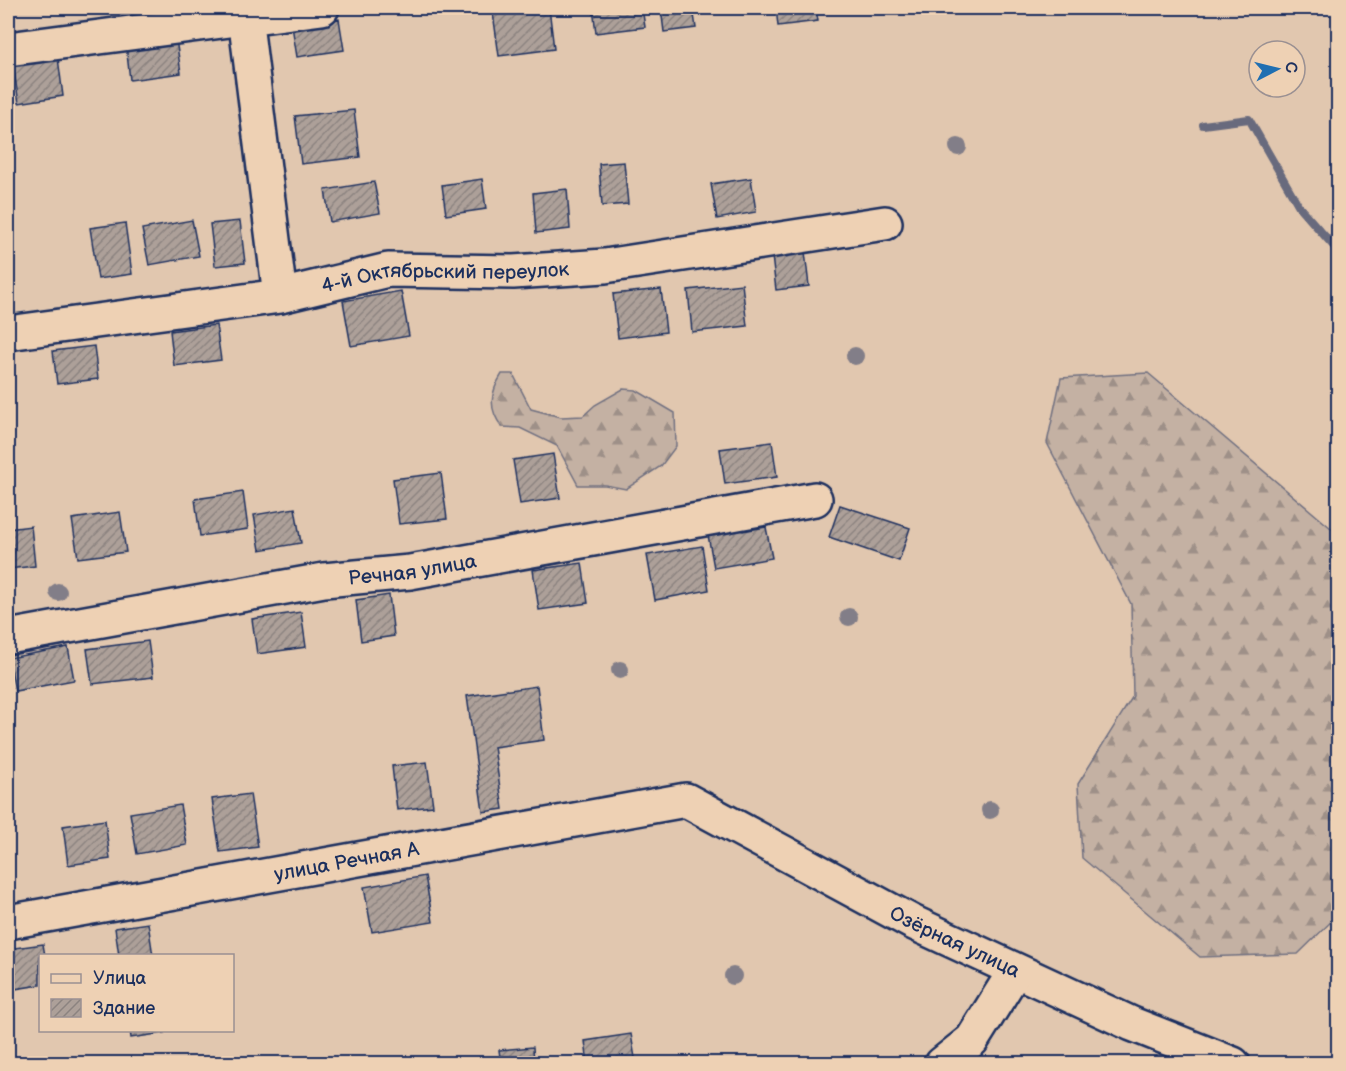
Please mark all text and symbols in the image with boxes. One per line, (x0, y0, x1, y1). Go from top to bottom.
north arrow (1247, 39, 1307, 99)
text: С (1280, 61, 1301, 74)
street label: 4-й Октябрьский переулок (319, 257, 570, 299)
street label: Речная улица (347, 549, 479, 591)
street label: улица Речная А (272, 837, 422, 887)
street label: Озёрная улица (885, 901, 1024, 983)
legend (39, 954, 234, 1032)
text: Улица (93, 968, 147, 989)
text: Здание (93, 998, 155, 1019)

